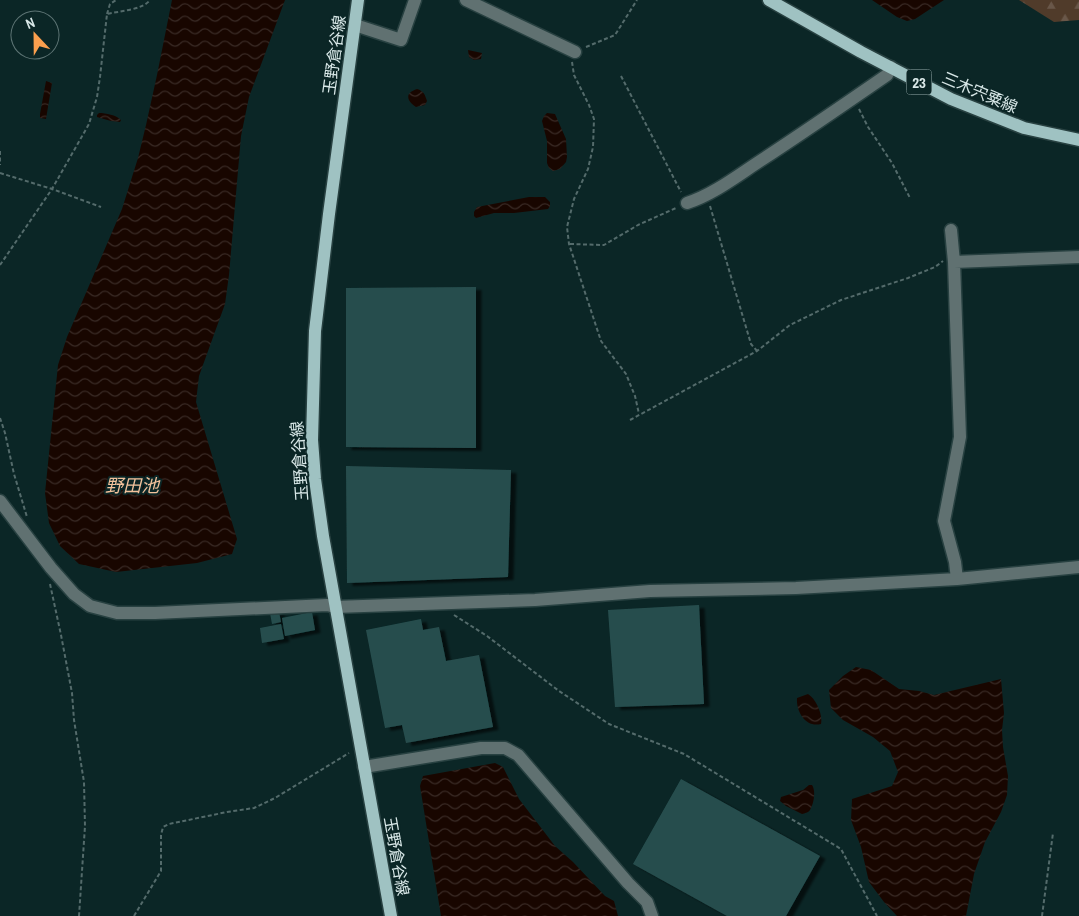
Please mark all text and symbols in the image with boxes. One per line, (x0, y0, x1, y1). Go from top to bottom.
north arrow (10, 10, 60, 60)
text: N (23, 13, 37, 33)
street label: 玉野倉谷線 (318, 14, 350, 96)
street label: 三木宍粟線 (939, 66, 1021, 118)
road number: 23 (906, 70, 932, 94)
street label: 玉野倉谷線 (285, 420, 313, 502)
water label: 野田池 (105, 473, 161, 498)
street label: 玉野倉谷線 (379, 815, 415, 897)

